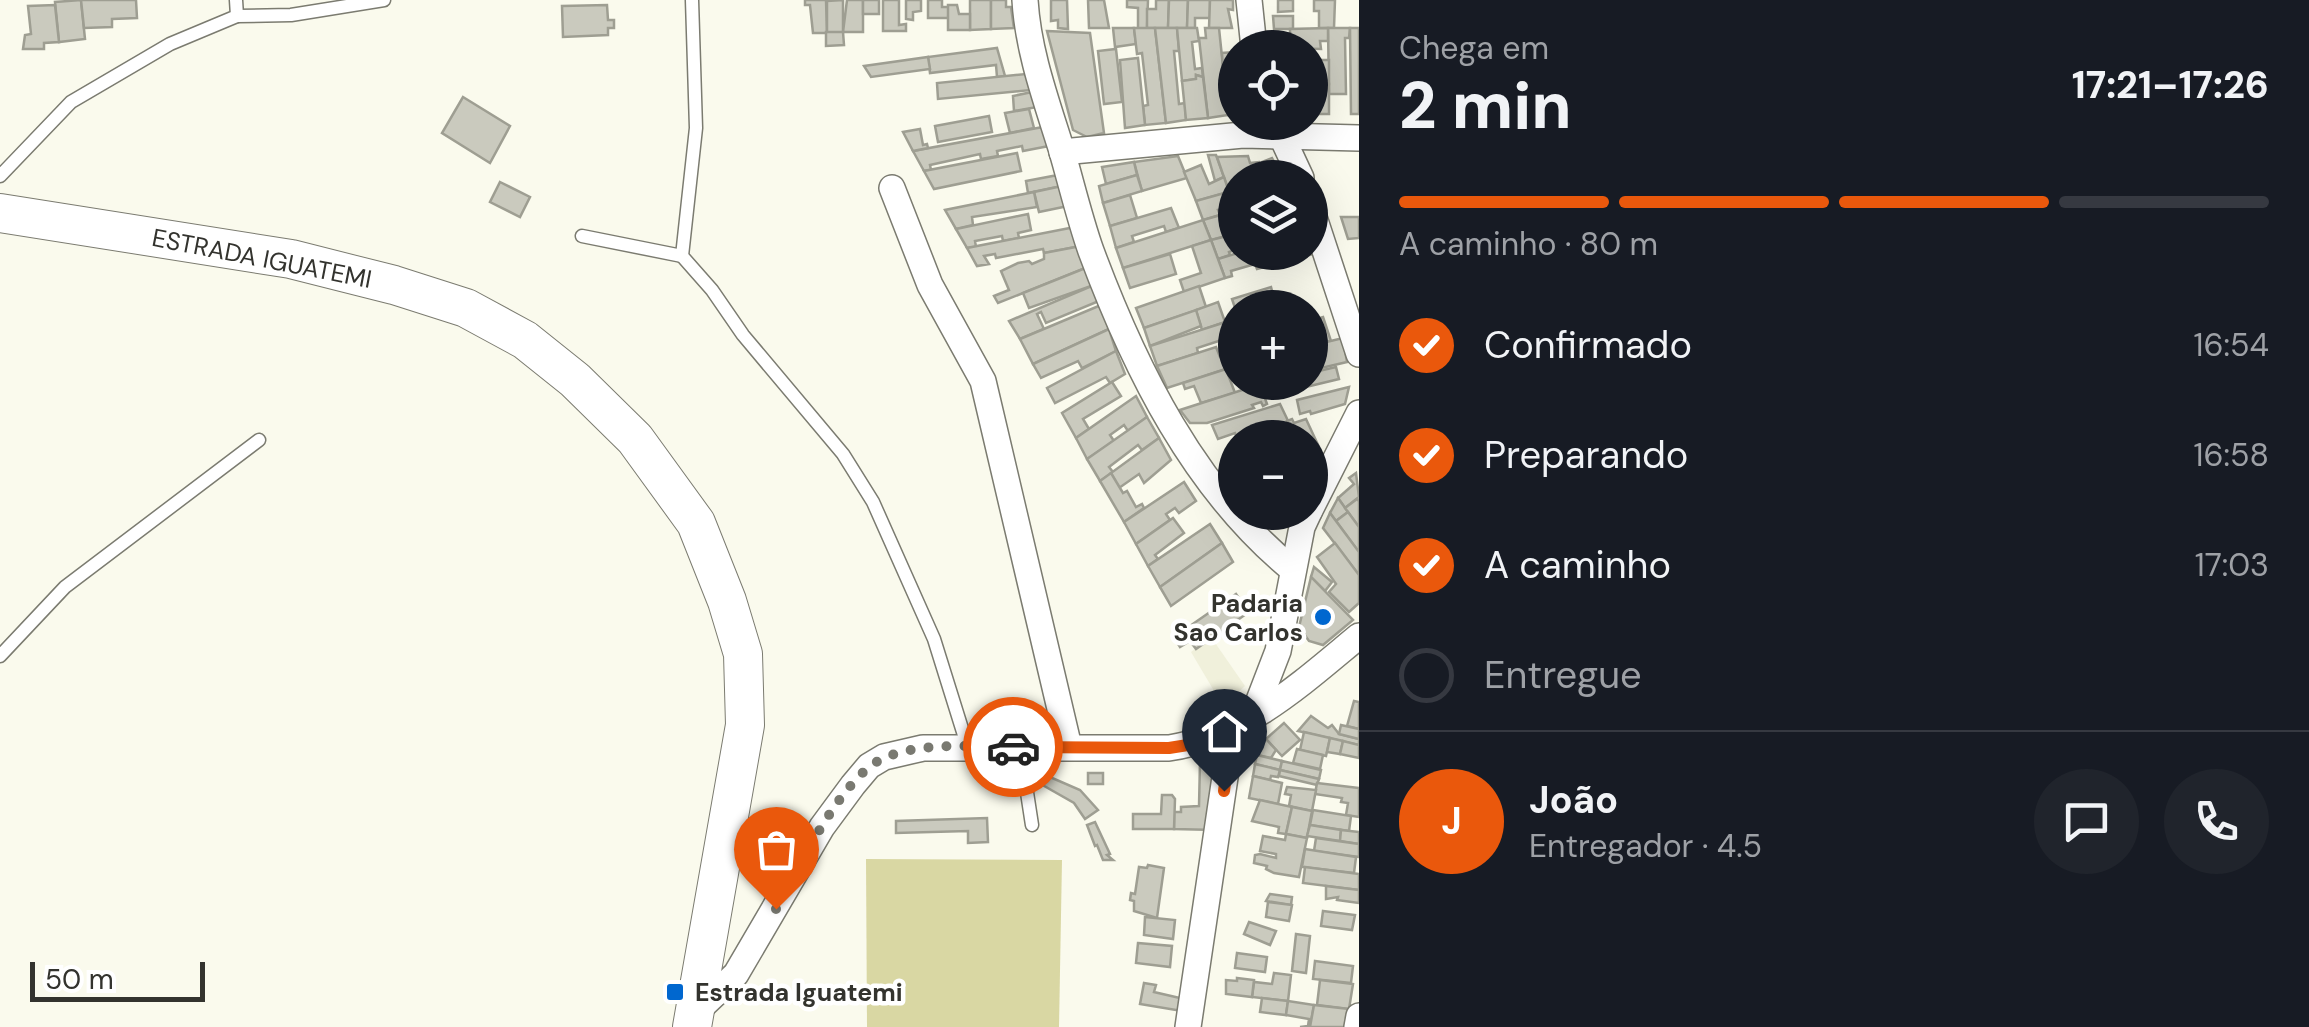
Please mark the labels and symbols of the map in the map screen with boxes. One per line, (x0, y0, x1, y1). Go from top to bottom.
street label: ESTRADA IGUATEMI (149, 221, 374, 296)
place label: Padaria Sao Carlos (1174, 587, 1303, 649)
marker: Padaria Sao Carlos (1312, 606, 1334, 628)
pin (1182, 689, 1267, 792)
courier (963, 697, 1063, 797)
pin (734, 807, 819, 910)
scale bar (30, 957, 205, 1002)
place label: Estrada Iguatemi (695, 976, 903, 1009)
marker: Estrada Iguatemi (664, 981, 686, 1003)

